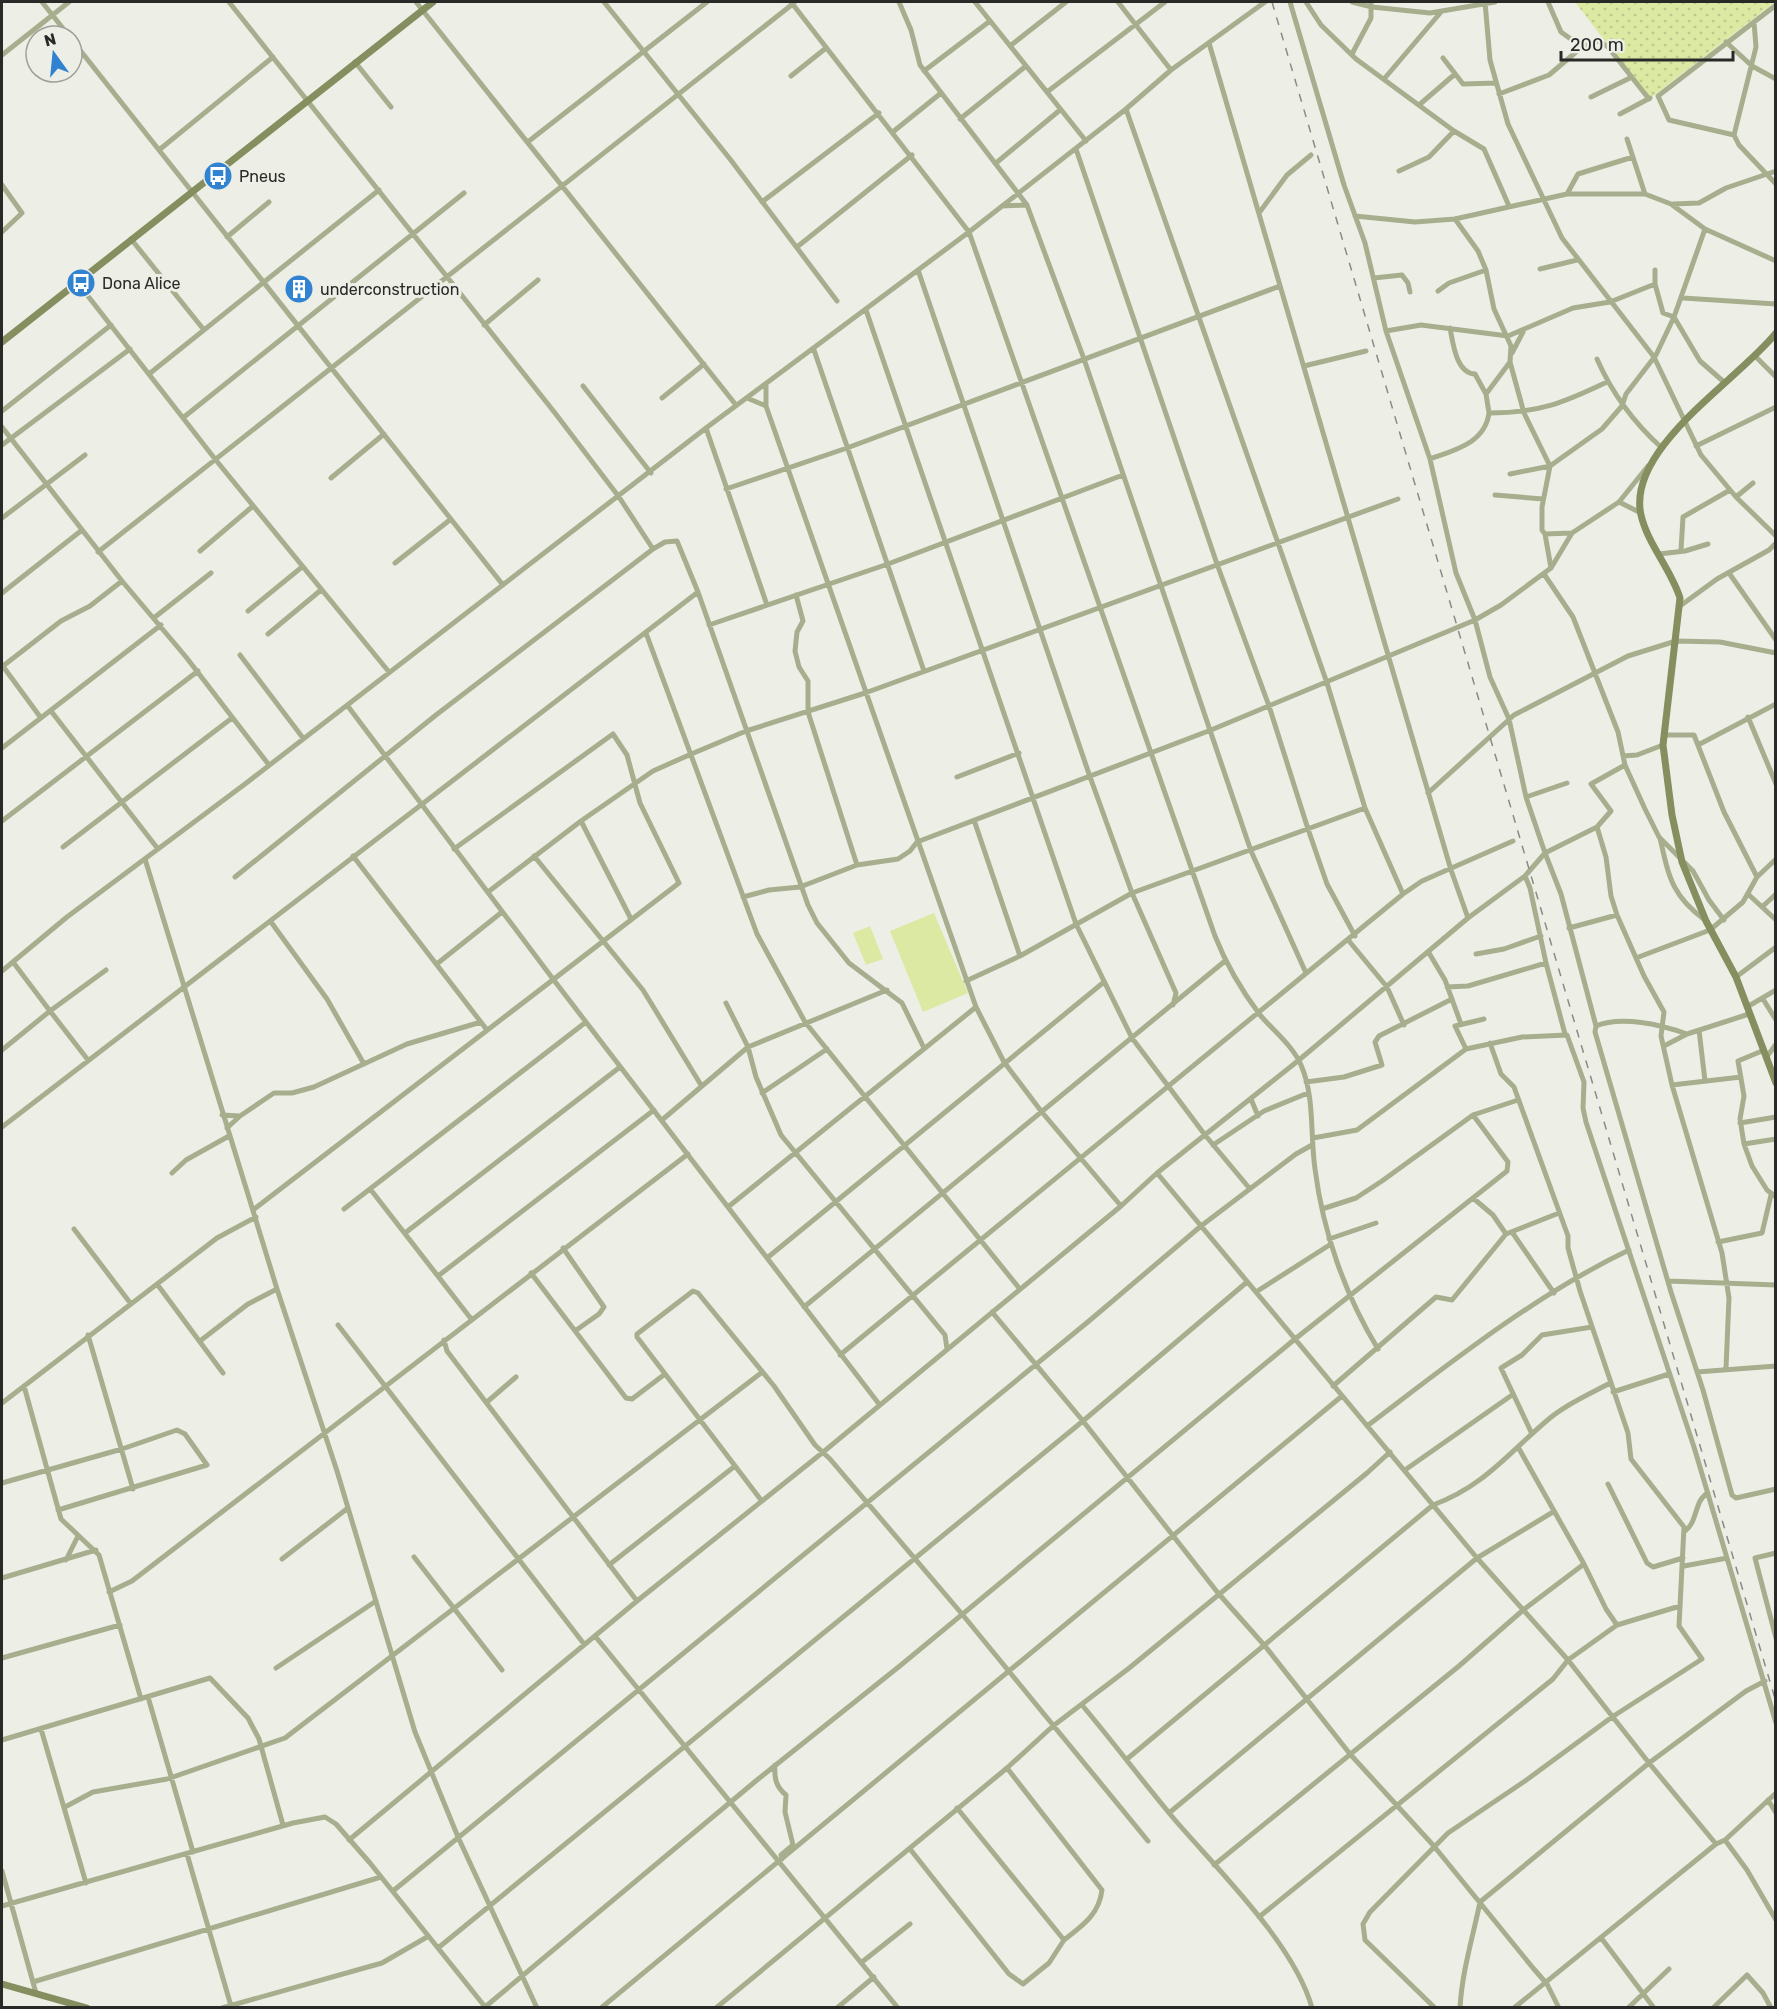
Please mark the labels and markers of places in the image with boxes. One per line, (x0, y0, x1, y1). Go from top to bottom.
bus stop icon: Pneus (202, 160, 234, 192)
place label: Pneus (239, 167, 286, 186)
bus stop icon: Dona Alice (65, 267, 97, 299)
building icon: underconstruction (283, 273, 315, 305)
place label: Dona Alice (102, 274, 181, 293)
place label: underconstruction (320, 280, 459, 299)

